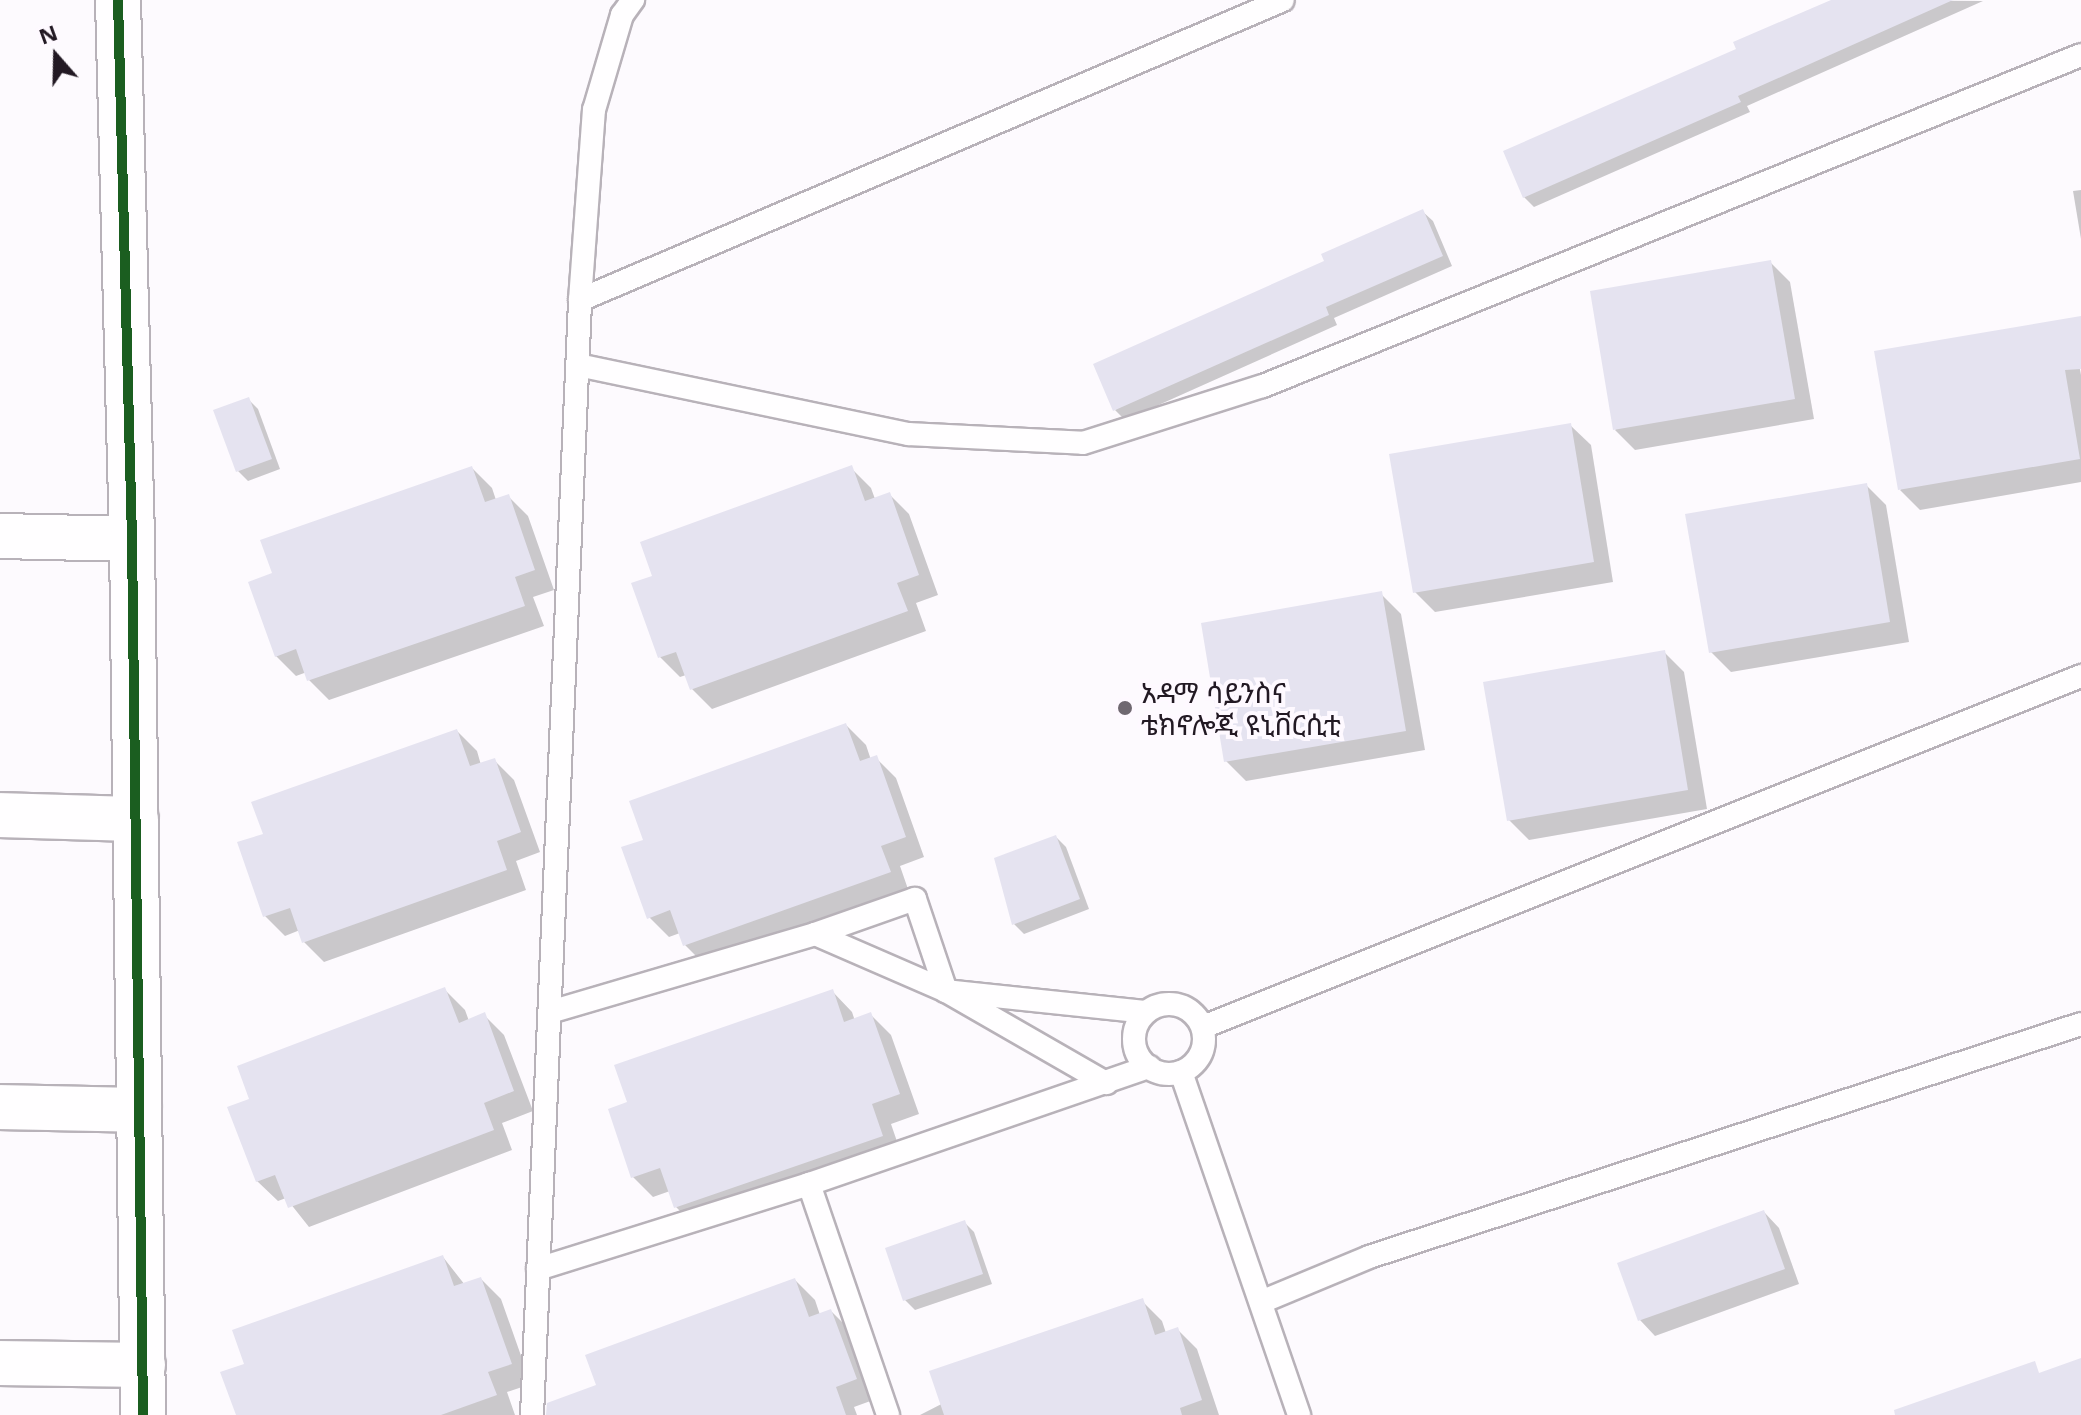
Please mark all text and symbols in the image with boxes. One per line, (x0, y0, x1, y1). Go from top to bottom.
north arrow (16, 16, 96, 96)
text: N (34, 16, 61, 51)
place label: አዳማ ሳይንስና ቴክኖሎጂ ዩኒቨርሲቲ (1141, 675, 1341, 741)
marker: አዳማ ሳይንስና ቴክኖሎጂ ዩኒቨርሲቲ (1116, 699, 1134, 717)

